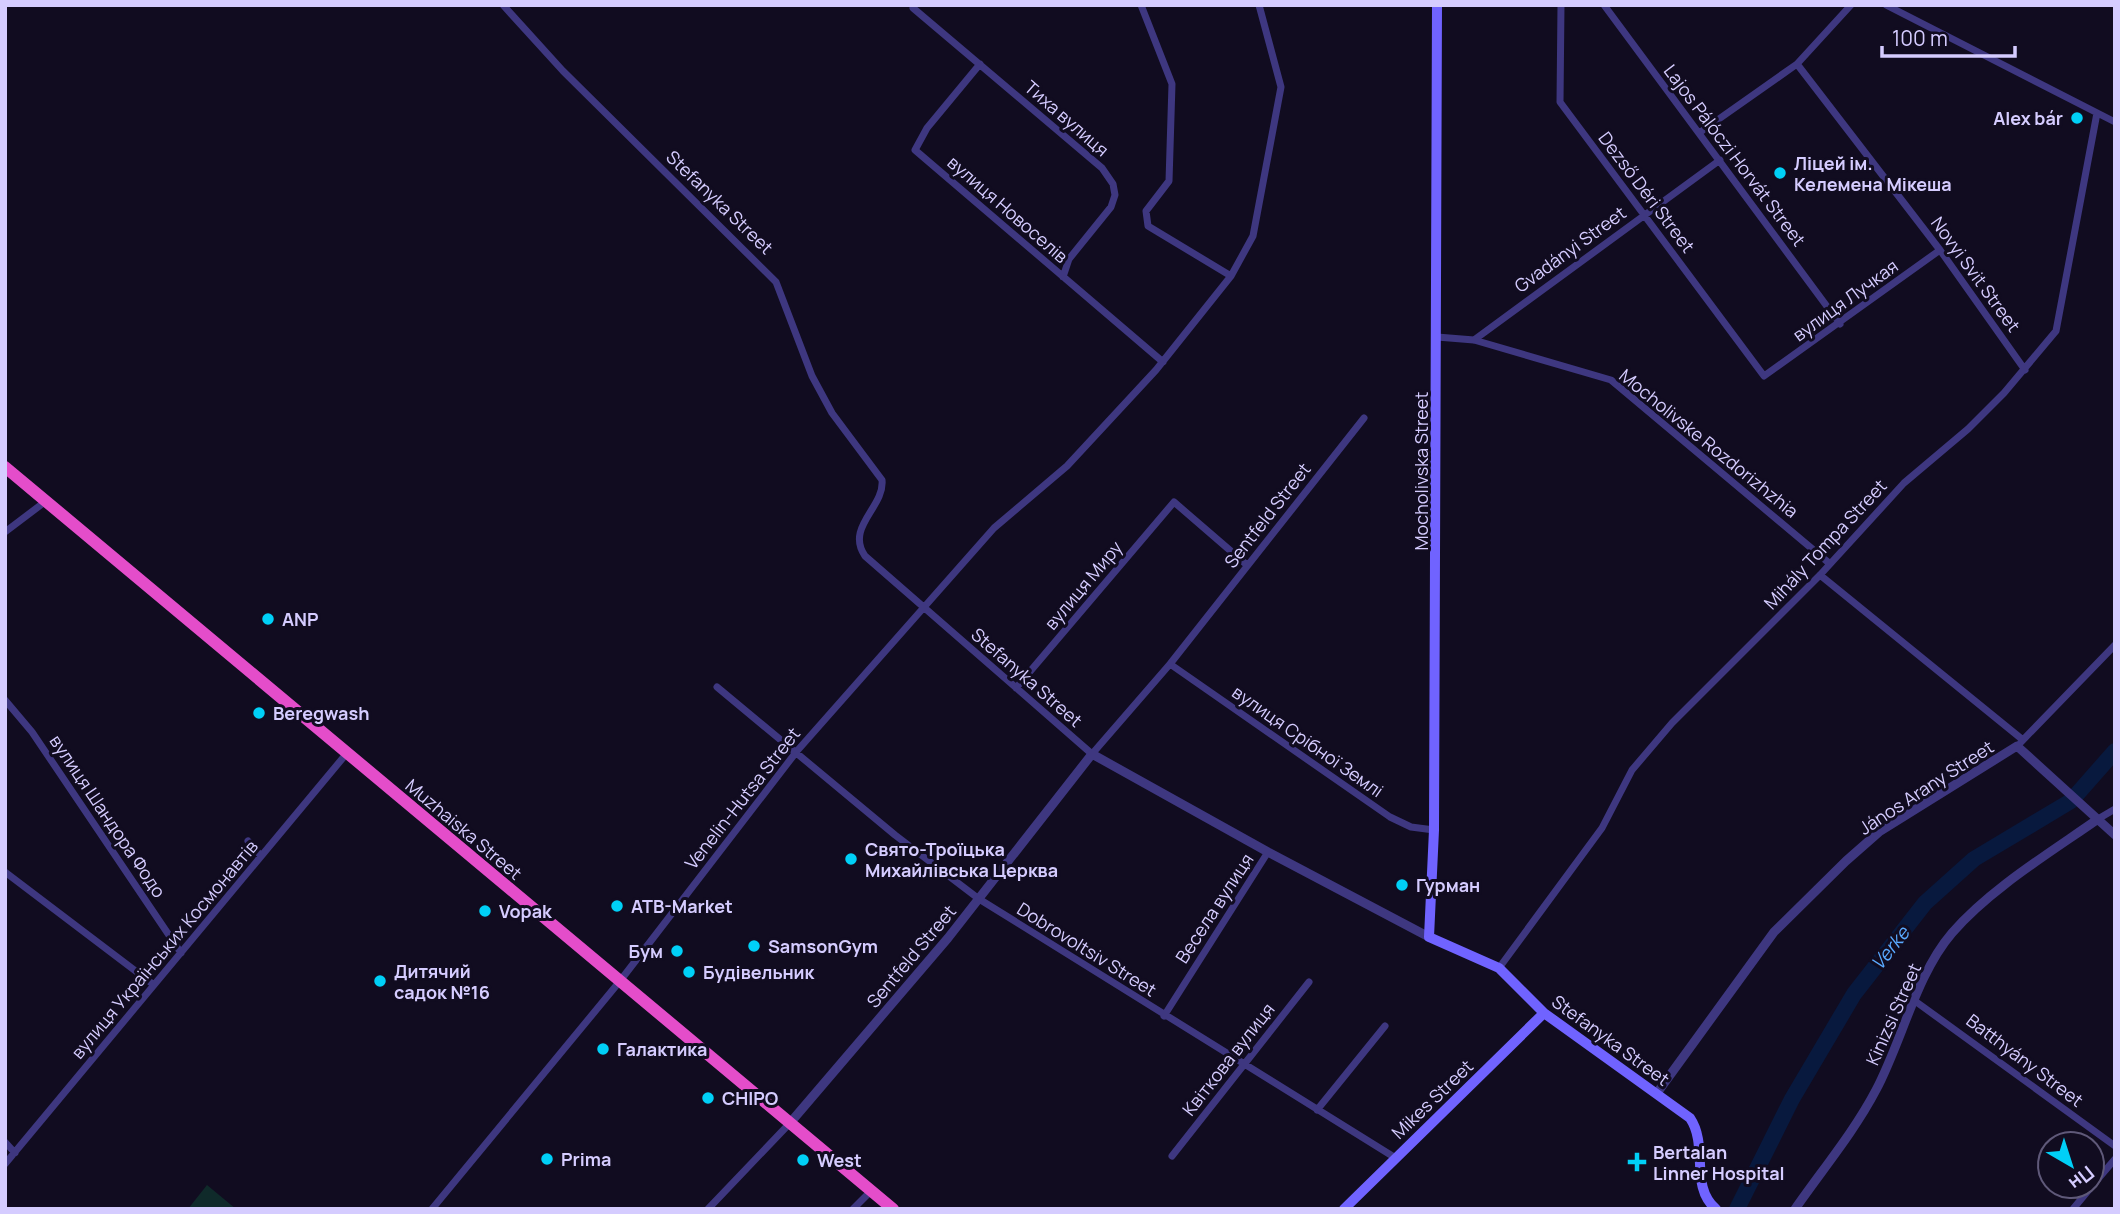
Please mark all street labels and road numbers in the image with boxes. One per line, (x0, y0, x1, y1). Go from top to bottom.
street label: Lajos Pálóczi Horvát Street (1659, 59, 1811, 251)
street label: Тиха вулиця (1020, 75, 1114, 161)
street label: Dezső Déri Street (1594, 127, 1700, 257)
street label: Stefanyka Street (661, 145, 779, 259)
street label: вулиця Новоселів (943, 150, 1073, 268)
street label: Gvadányi Street (1509, 200, 1631, 298)
street label: Novyi Svit Street (1926, 211, 2026, 337)
street label: вулиця Лучкая (1787, 254, 1903, 346)
street label: Mocholivske Rozdorizhzhia (1615, 363, 1803, 523)
street label: Mocholivska Street (1409, 391, 1433, 551)
street label: Sentfeld Street (1218, 458, 1316, 572)
street label: Mihály Tompa Street (1758, 474, 1892, 614)
street label: вулиця Миру (1039, 535, 1128, 635)
street label: Stefanyka Street (966, 622, 1088, 732)
street label: вулиця Срібної Землі (1228, 680, 1388, 802)
street label: Venelin-Hutsa Street (679, 722, 805, 874)
street label: вулиця Шандора Фодо (45, 730, 171, 902)
street label: János Arany Street (1854, 734, 1998, 840)
street label: Muzhaiska Street (401, 773, 527, 885)
street label: вулиця Українських Космонавтів (65, 834, 263, 1063)
street label: Весела вулиця (1170, 848, 1258, 968)
street label: Dobrovoltsiv Street (1013, 896, 1161, 1002)
street label: Sentfeld Street (861, 900, 961, 1012)
street label: Kinizsi Street (1860, 959, 1926, 1069)
street label: Stefanyka Street (1547, 989, 1675, 1091)
street label: Квіткова вулиця (1176, 998, 1280, 1120)
street label: Batthyány Street (1962, 1008, 2088, 1112)
street label: Mikes Street (1386, 1054, 1478, 1144)

